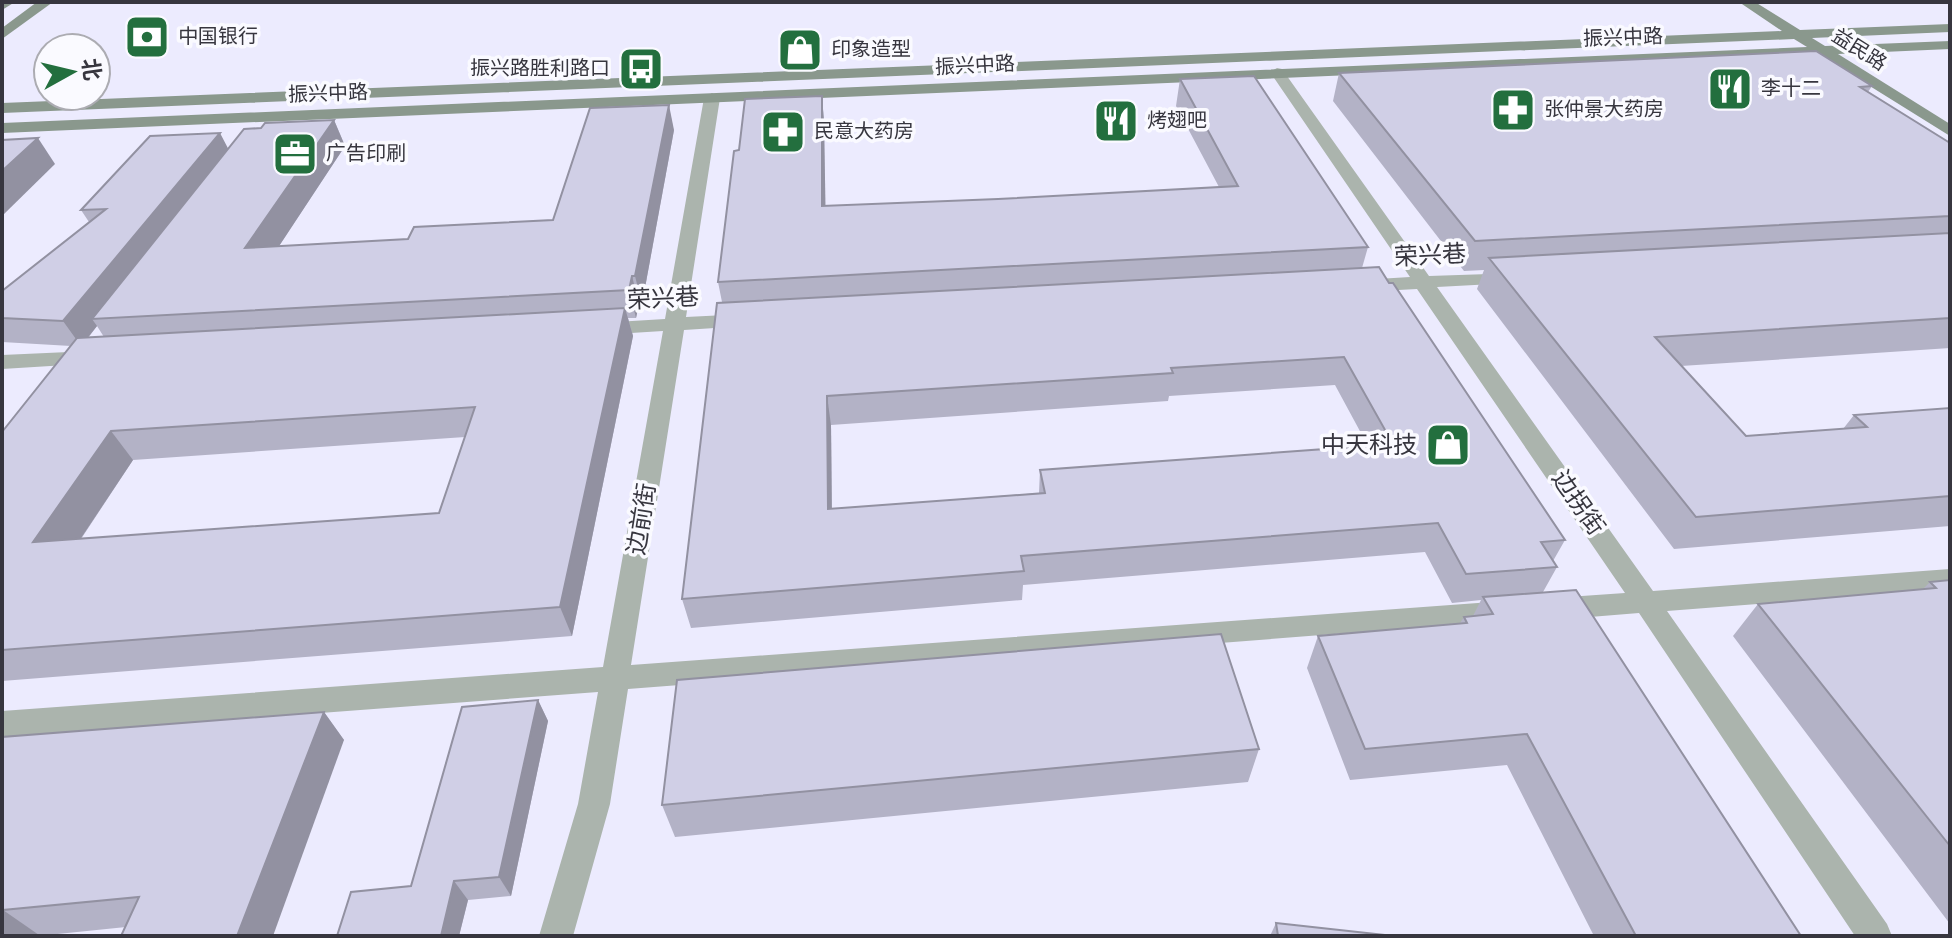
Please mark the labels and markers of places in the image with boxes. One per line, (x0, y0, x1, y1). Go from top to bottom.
bank icon: 中国银行 (123, 13, 171, 61)
place label: 中国银行 (178, 25, 258, 49)
shop icon: 印象造型 (776, 26, 824, 74)
place label: 印象造型 (831, 38, 911, 62)
bus stop icon: 振兴路胜利路口 (617, 45, 665, 93)
place label: 振兴路胜利路口 (470, 57, 610, 81)
restaurant icon: 李十二 (1706, 65, 1754, 113)
place label: 李十二 (1761, 77, 1821, 101)
pharmacy icon: 张仲景大药房 (1489, 86, 1537, 134)
restaurant icon: 烤翅吧 (1092, 97, 1140, 145)
place label: 张仲景大药房 (1544, 98, 1664, 122)
pharmacy icon: 民意大药房 (759, 108, 807, 156)
place label: 烤翅吧 (1147, 109, 1207, 133)
place label: 民意大药房 (814, 120, 914, 144)
office icon: 广告印刷 (271, 130, 319, 178)
place label: 广告印刷 (326, 142, 406, 166)
shop icon: 中天科技 (1424, 421, 1472, 469)
place label: 中天科技 (1321, 431, 1417, 460)

